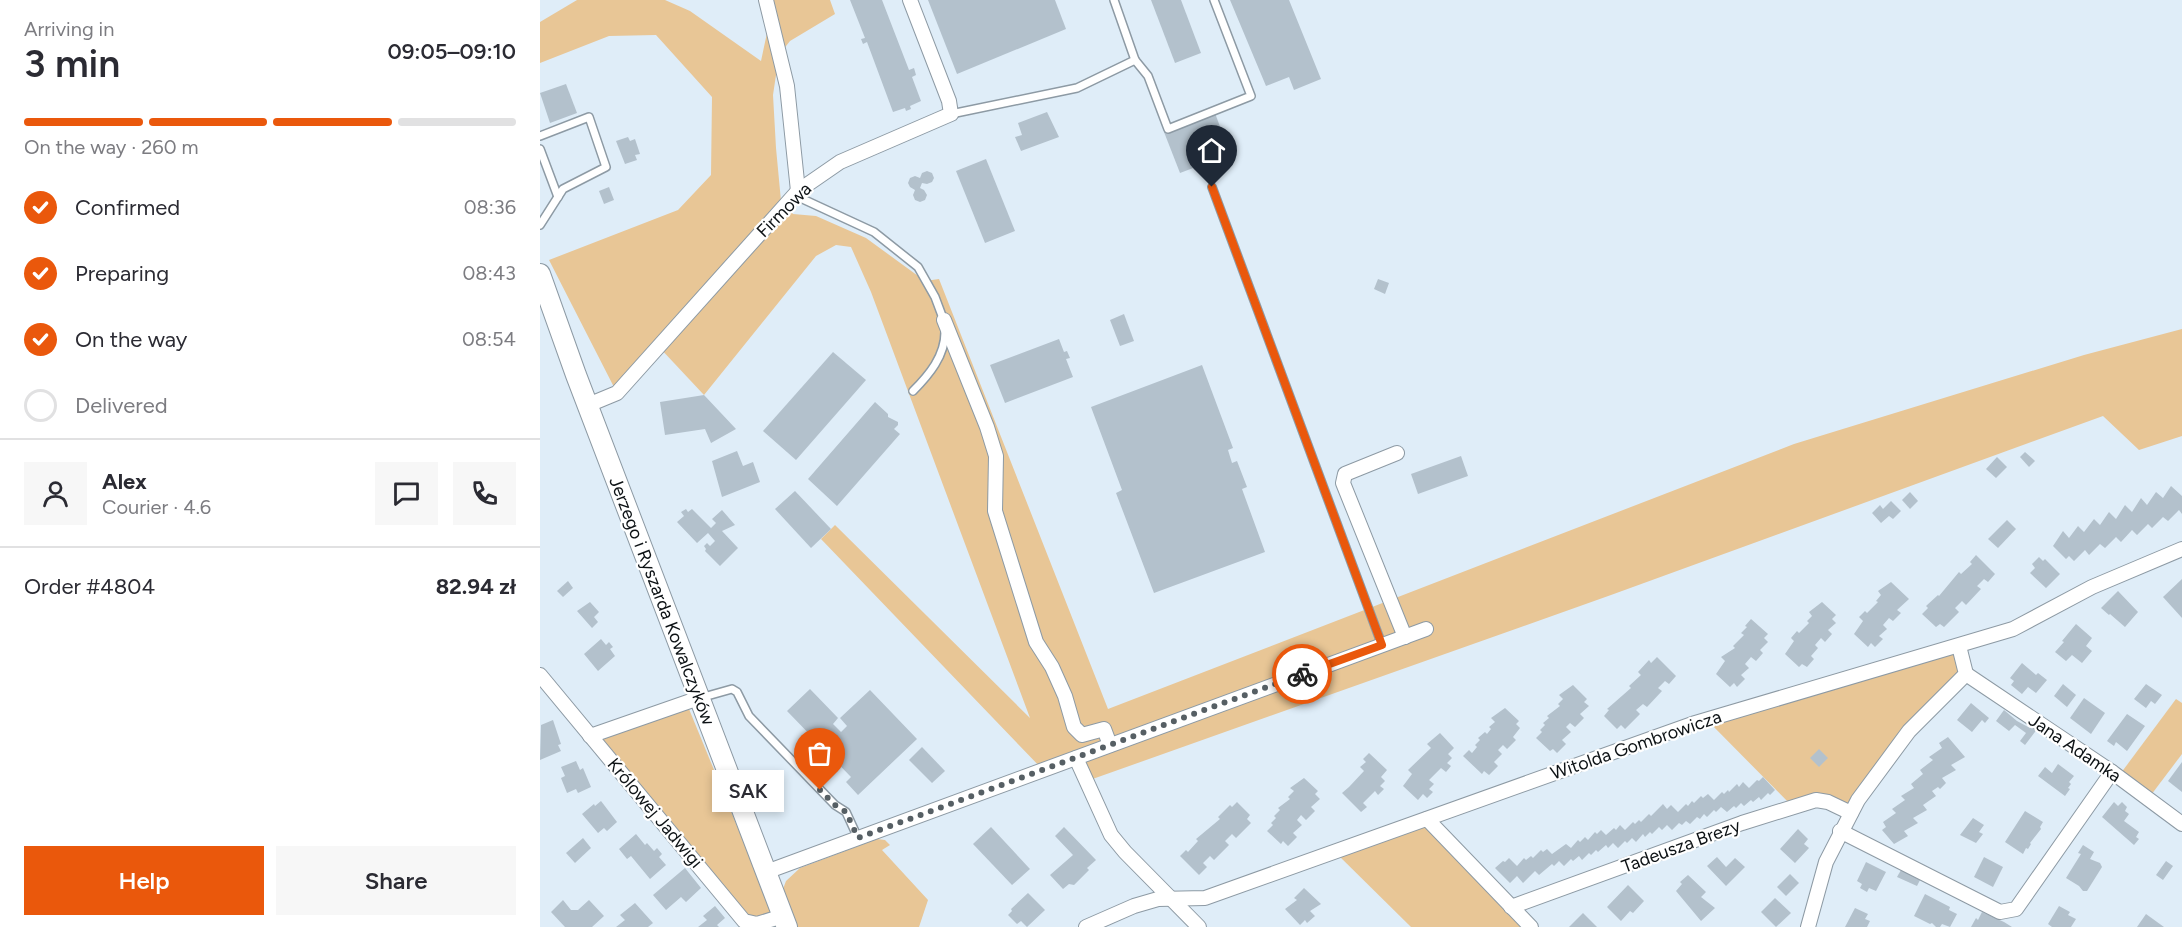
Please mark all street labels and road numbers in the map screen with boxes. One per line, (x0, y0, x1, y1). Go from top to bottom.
street label: Firmowa (752, 178, 816, 242)
street label: Jerzego i Ryszarda Kowalczyków (604, 474, 720, 728)
street label: Witolda Gombrowicza (1548, 705, 1724, 785)
street label: Jana Adamka (2025, 709, 2125, 787)
street label: Królowej Jadwigi (603, 754, 707, 872)
street label: Tadeusza Brezy (1619, 814, 1744, 878)

